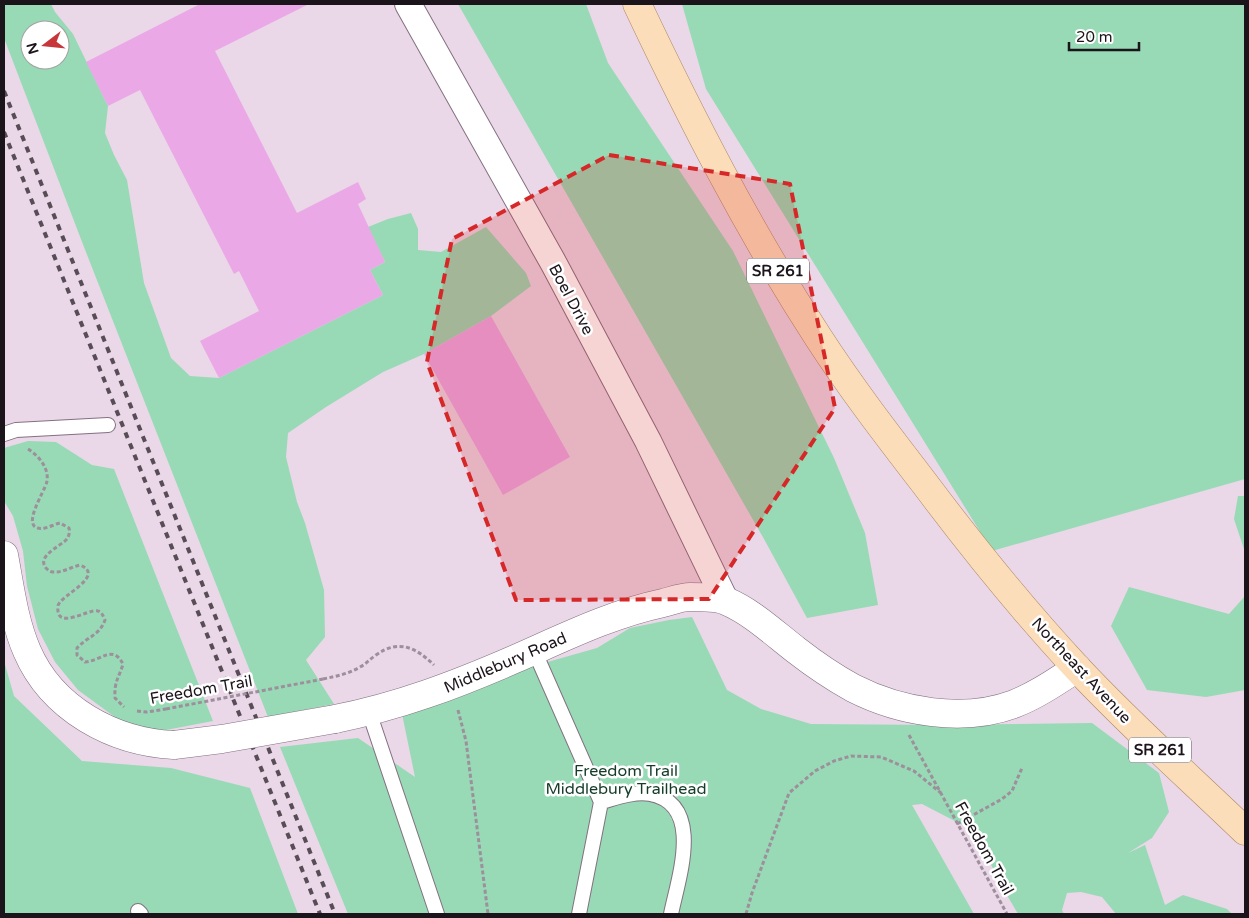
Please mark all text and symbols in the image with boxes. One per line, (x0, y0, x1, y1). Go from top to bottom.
north arrow (20, 20, 70, 70)
scale bar (1069, 20, 1139, 52)
text: 20 m (1076, 28, 1113, 46)
text: N (23, 41, 43, 56)
road number: SR 261 (747, 258, 809, 284)
street label: Boel Drive (544, 261, 598, 338)
street label: Northeast Avenue (1027, 614, 1135, 728)
street label: Middlebury Road (441, 628, 570, 698)
street label: Freedom Trail (148, 671, 254, 709)
road number: SR 261 (1129, 738, 1191, 762)
park label: Freedom Trail Middlebury Trailhead (546, 761, 707, 799)
street label: Freedom Trail (950, 798, 1018, 899)

